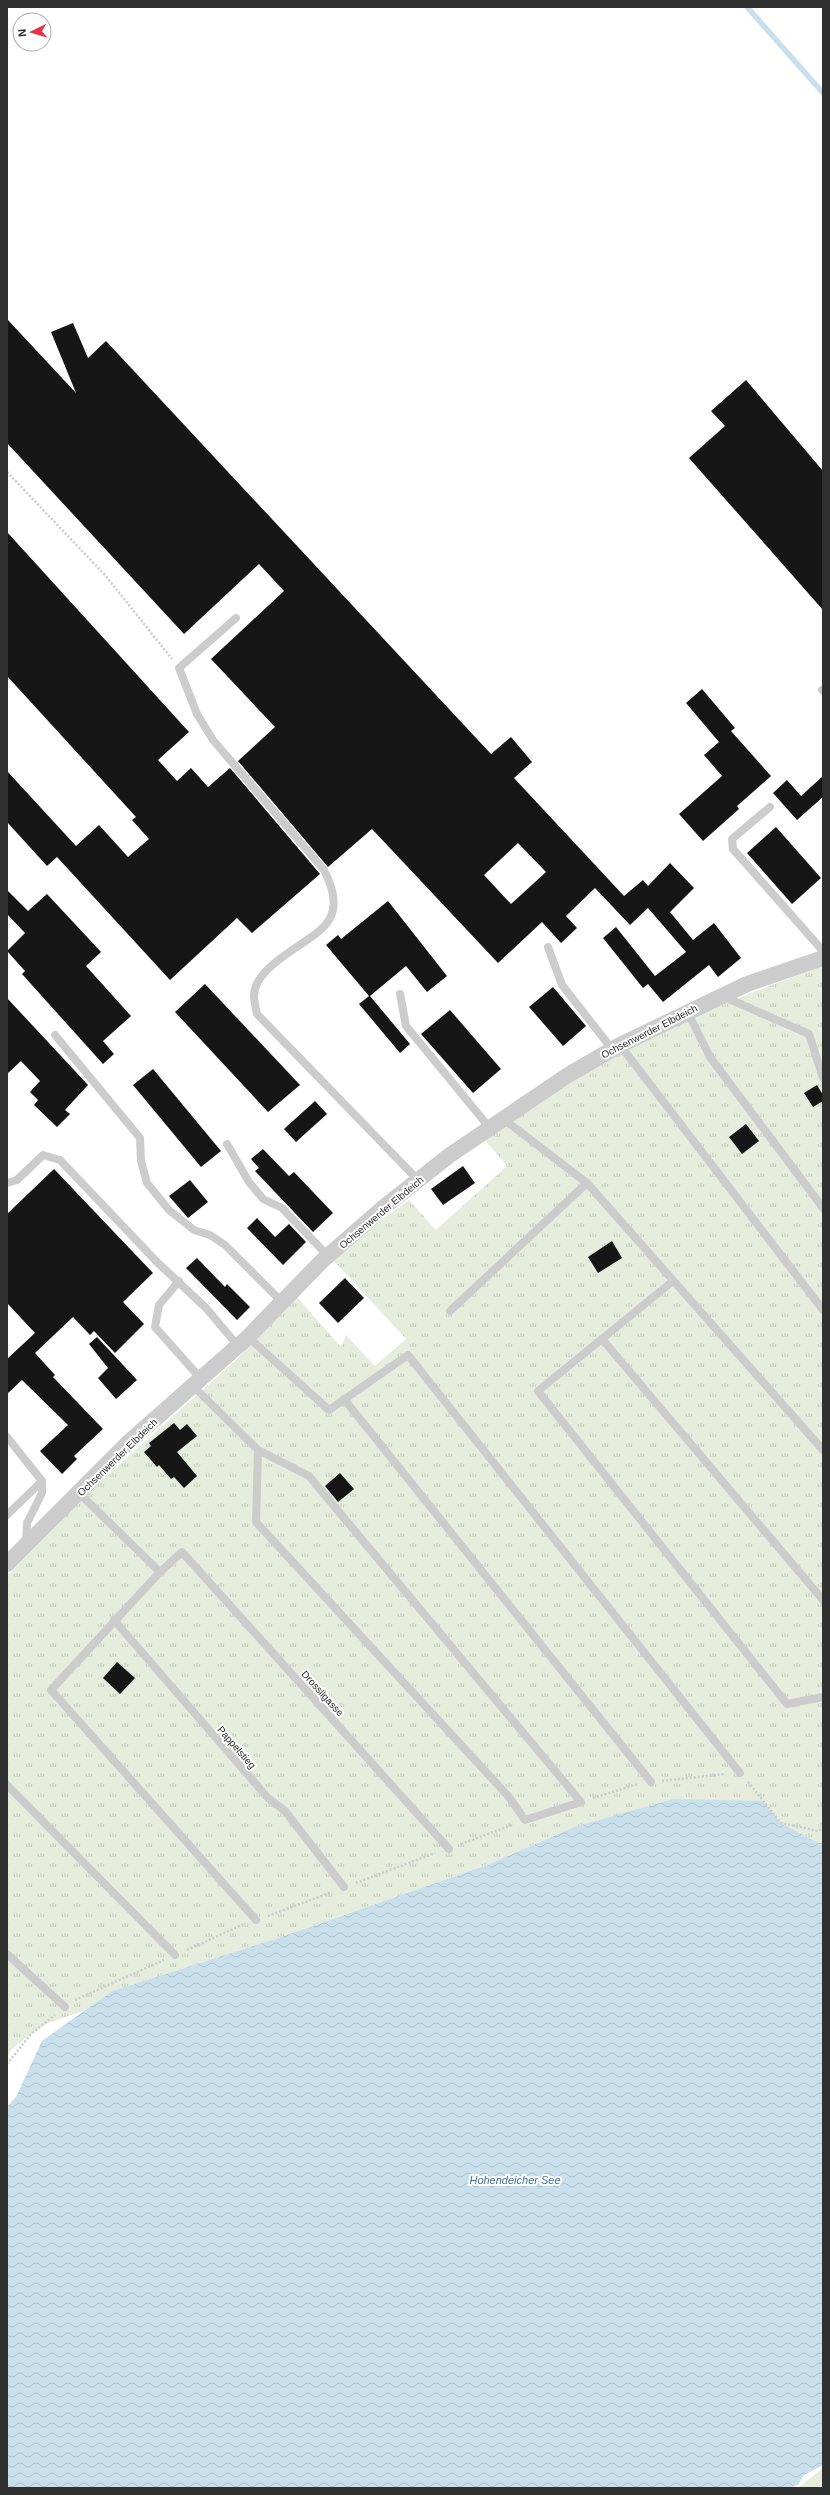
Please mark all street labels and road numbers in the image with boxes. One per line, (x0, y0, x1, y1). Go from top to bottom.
street label: Ochsenwerder Elbdeich (599, 1002, 699, 1060)
street label: Ochsenwerder Elbdeich (337, 1174, 426, 1251)
street label: Ochsenwerder Elbdeich (75, 1417, 159, 1498)
street label: Drossllgasse (299, 1668, 346, 1719)
street label: Pappelstieg (215, 1724, 258, 1771)

